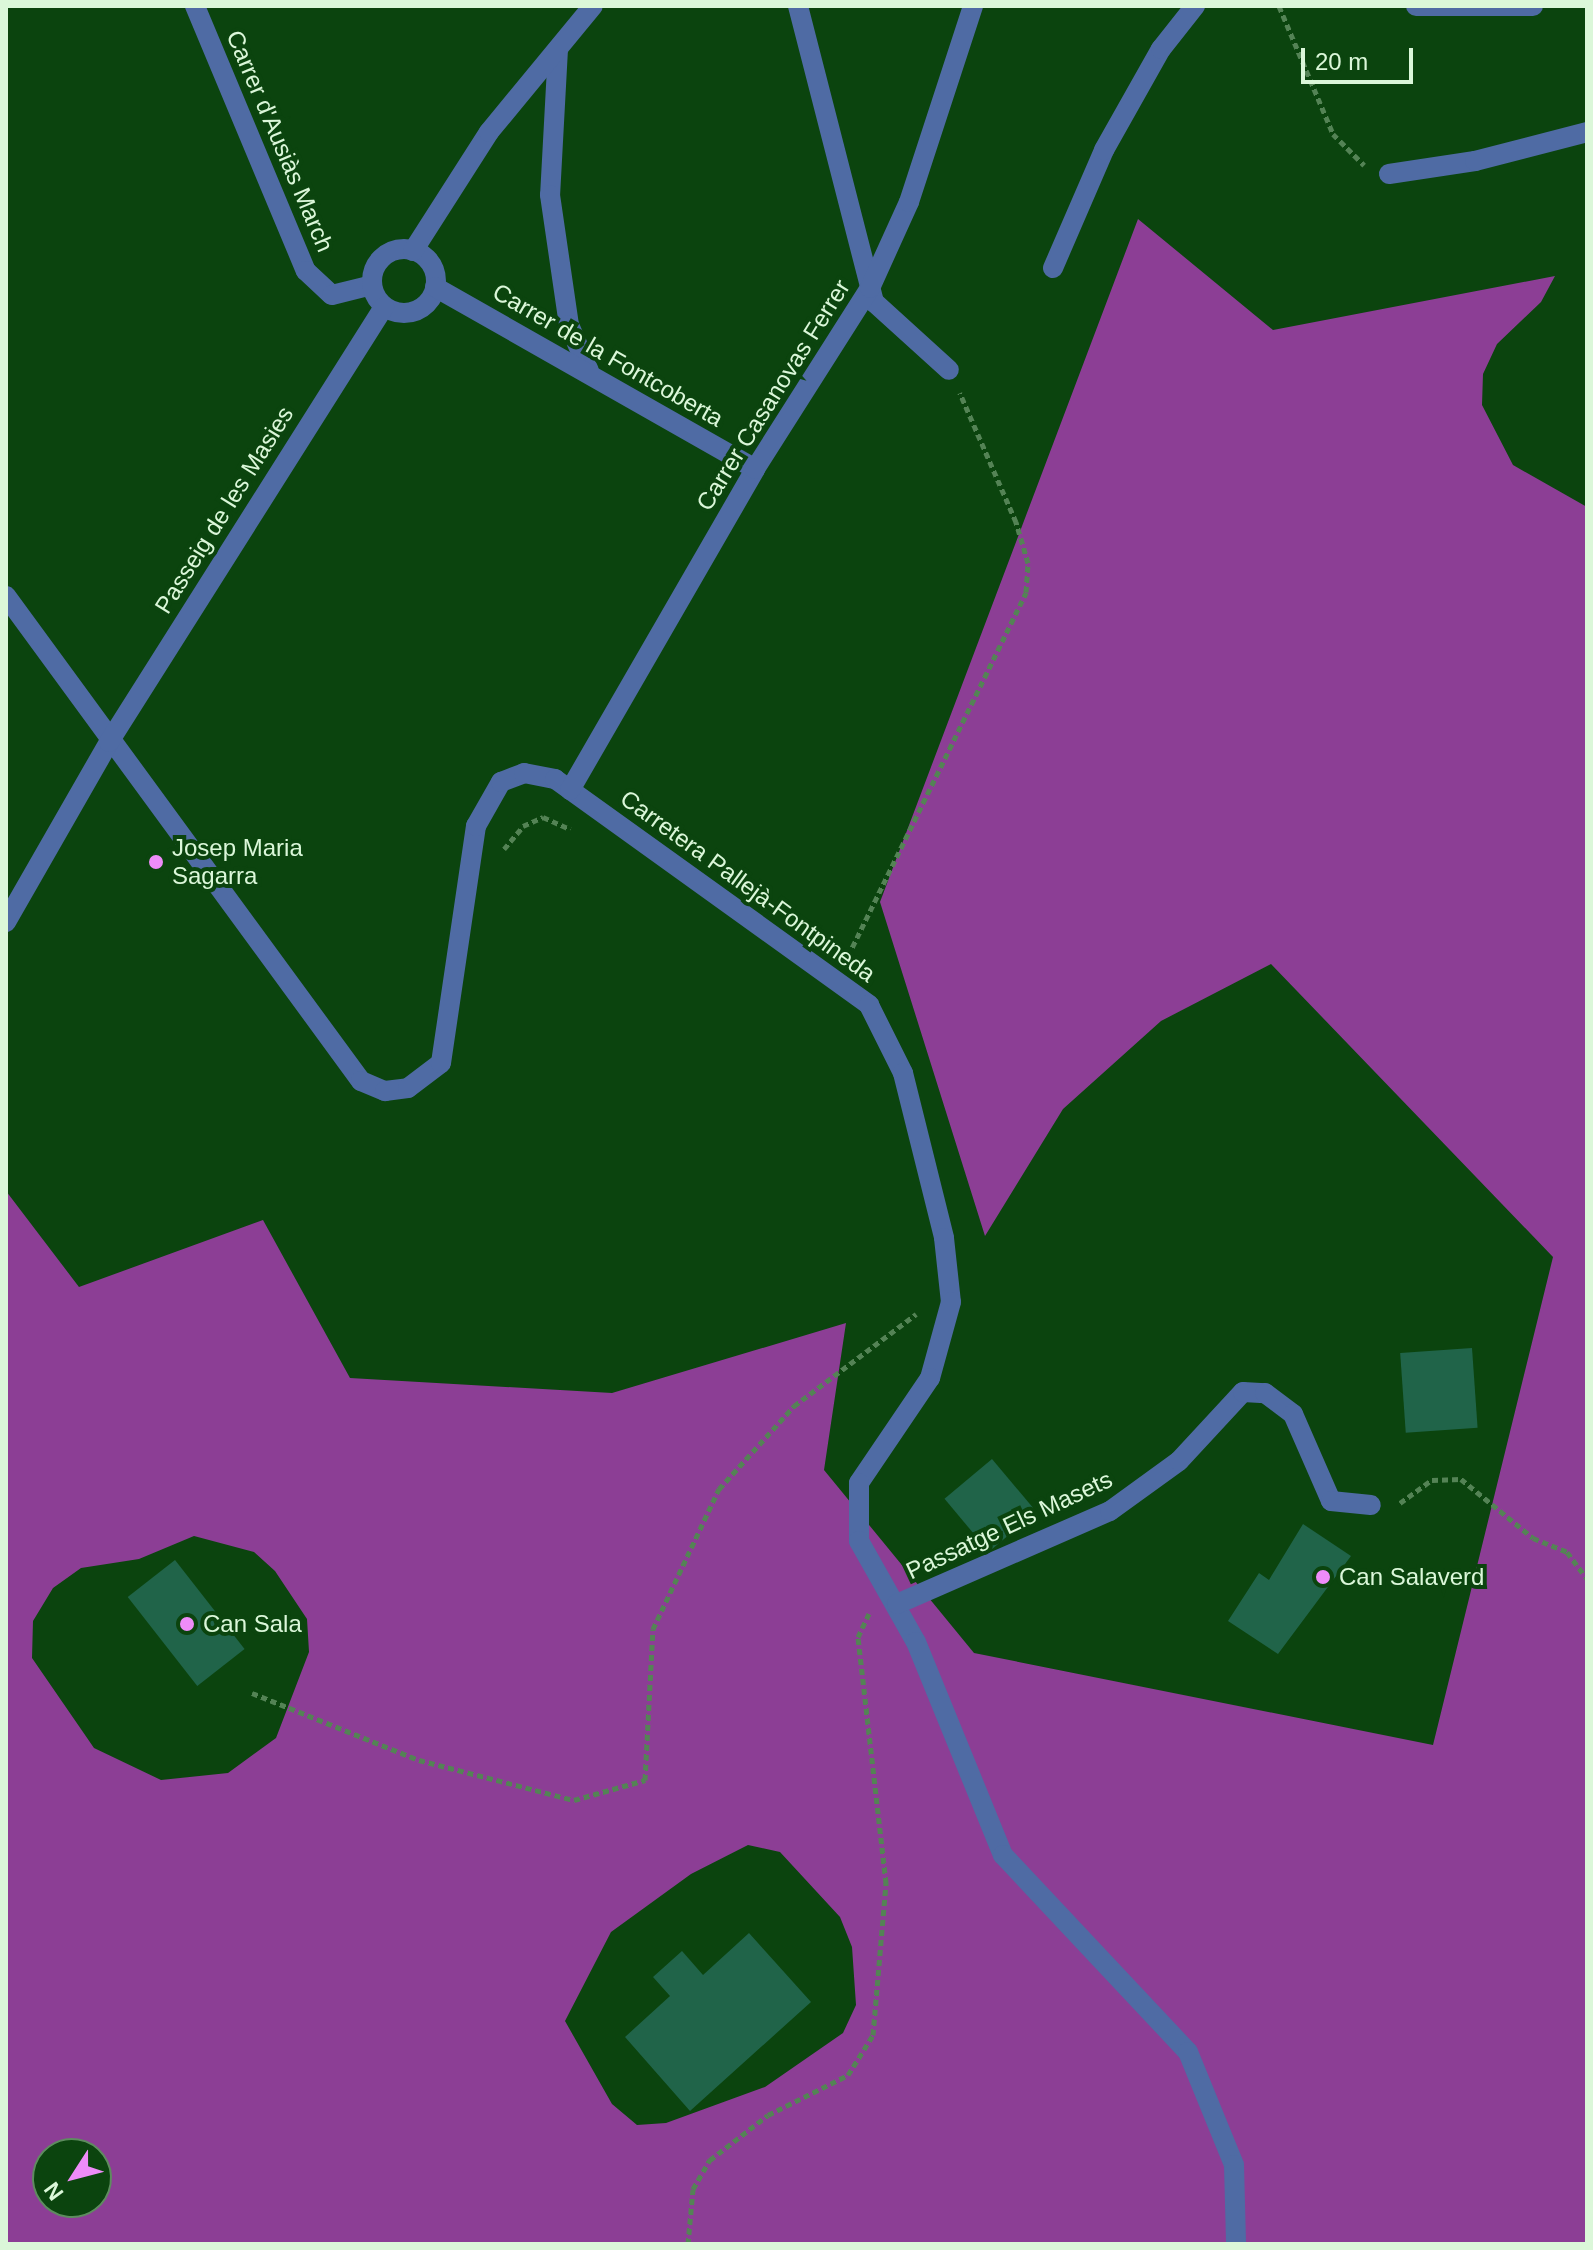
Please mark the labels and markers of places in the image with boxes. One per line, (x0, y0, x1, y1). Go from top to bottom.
place label: Josep Maria Sagarra (172, 834, 303, 890)
marker: Josep Maria Sagarra (147, 853, 165, 871)
place label: Can Salaverd (1339, 1563, 1484, 1591)
marker: Can Salaverd (1314, 1568, 1332, 1586)
place label: Can Sala (203, 1610, 302, 1638)
marker: Can Sala (178, 1615, 196, 1633)

